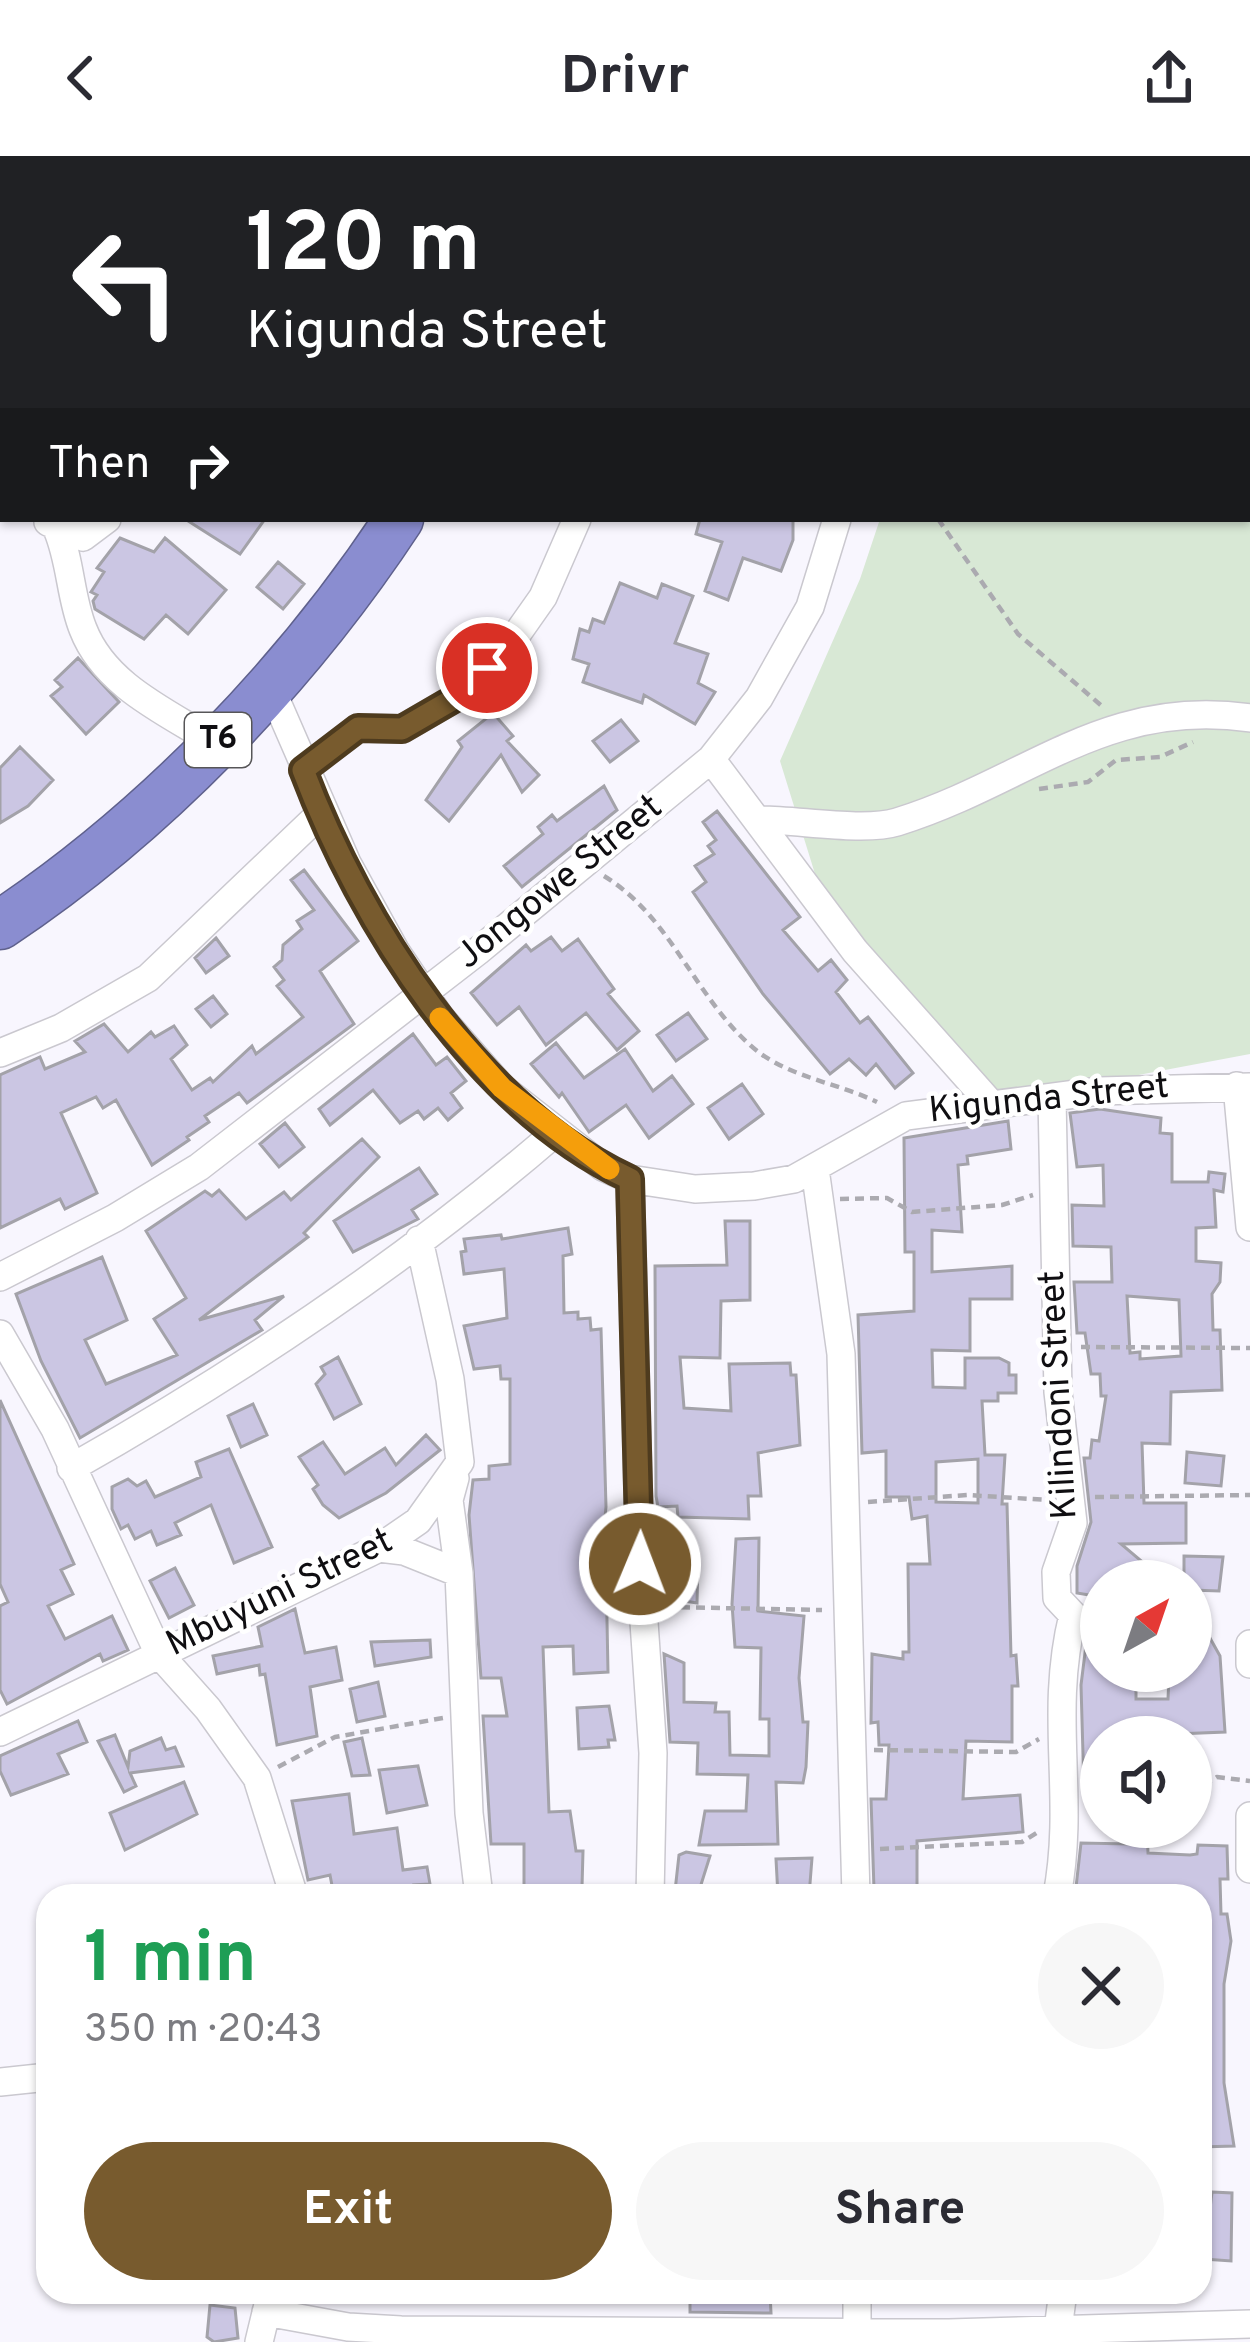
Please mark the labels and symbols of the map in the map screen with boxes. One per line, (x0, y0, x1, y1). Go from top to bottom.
pin (436, 617, 538, 719)
road number: T6 (185, 713, 251, 767)
street label: Jongowe Street (447, 786, 673, 980)
street label: Kigunda Street (927, 1065, 1171, 1135)
street label: Kilindoni Street (1031, 1269, 1089, 1521)
position arrow (577, 1501, 703, 1627)
street label: Mbuyuni Street (159, 1519, 401, 1669)
north arrow (1080, 1560, 1212, 1692)

